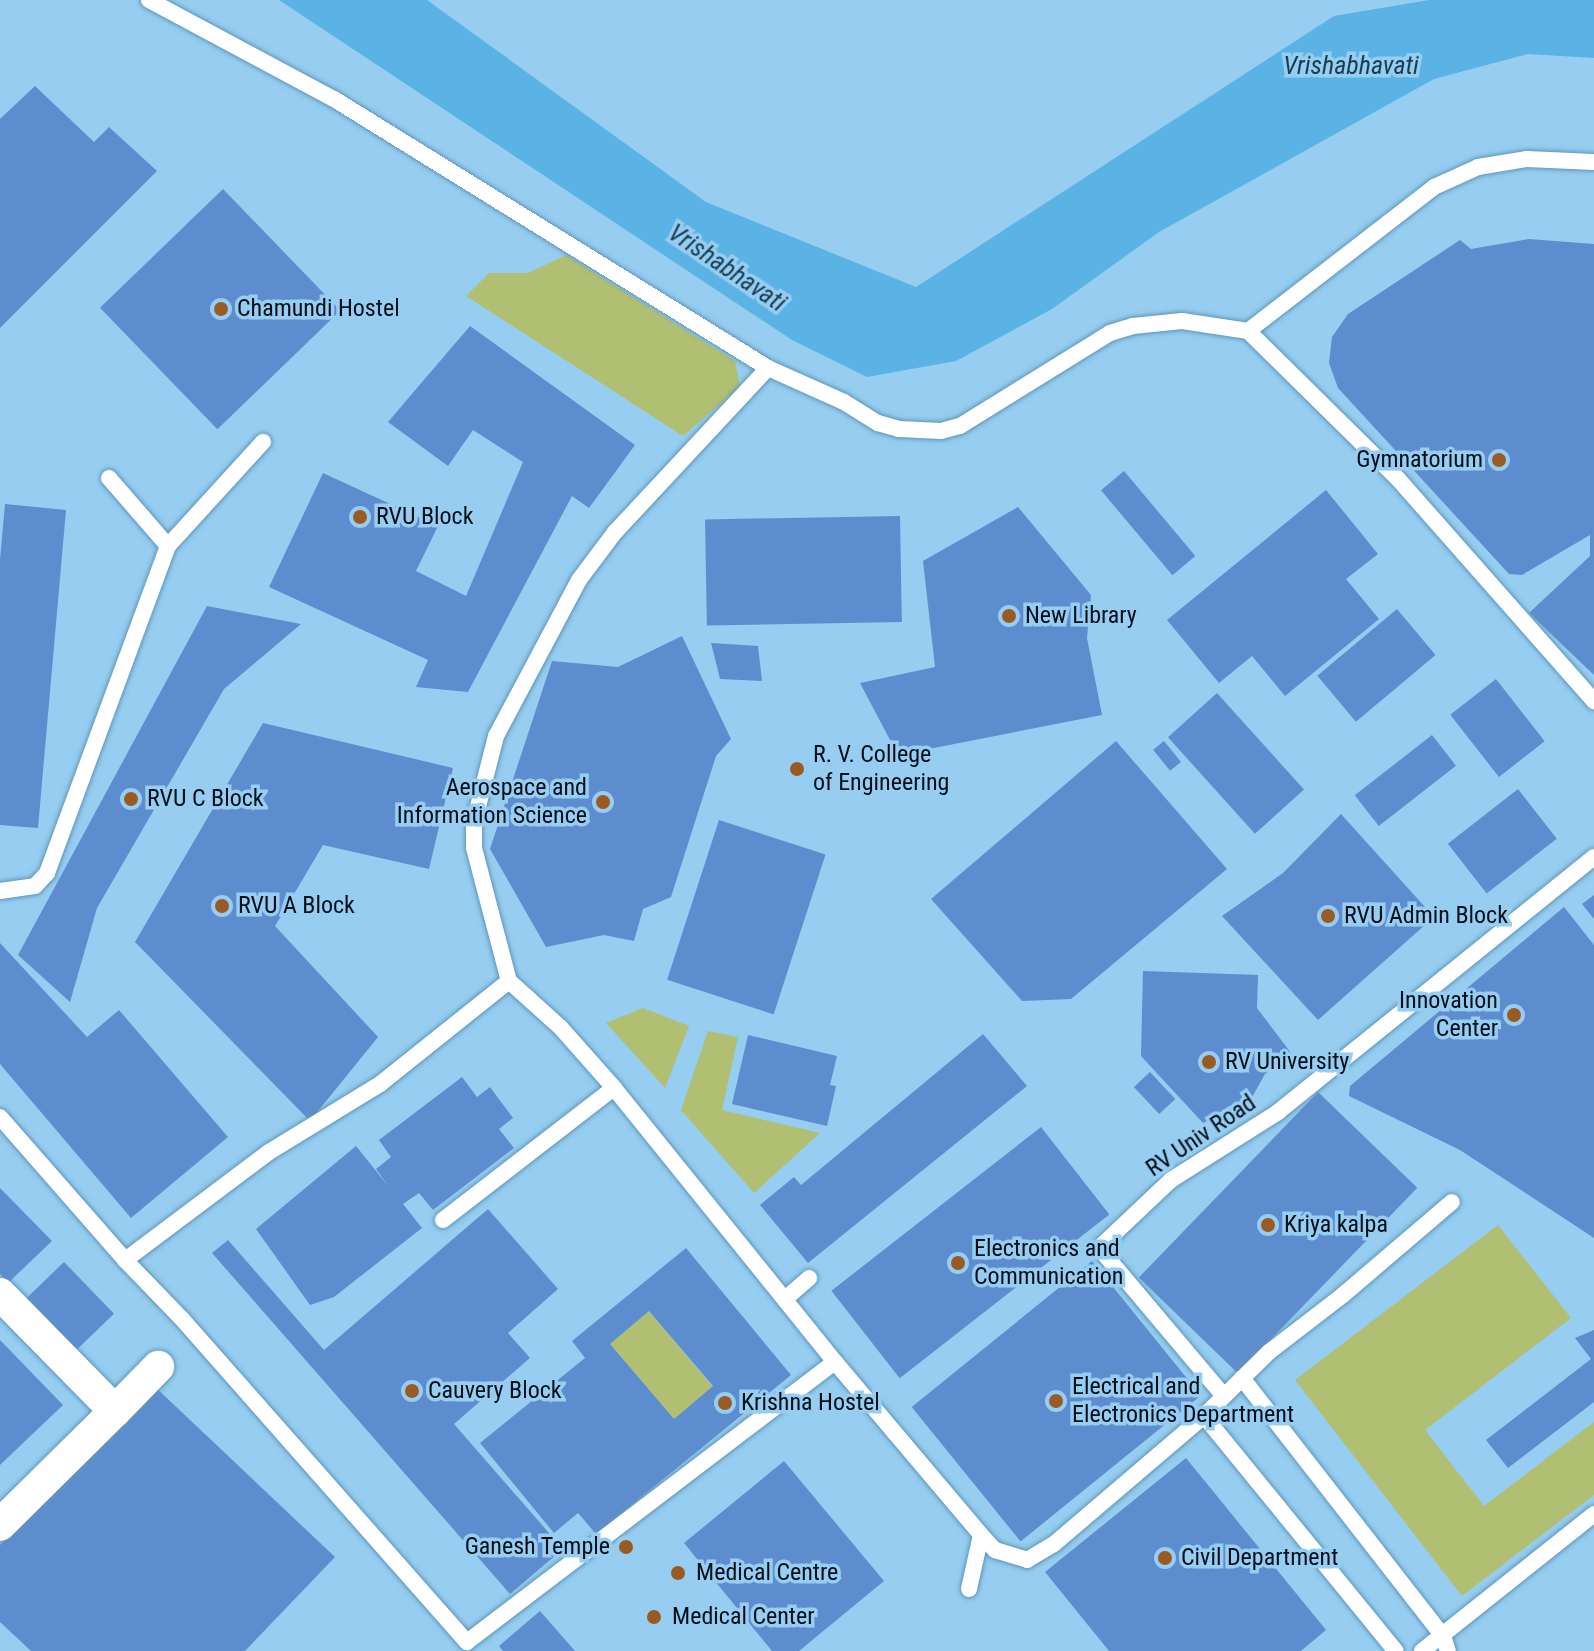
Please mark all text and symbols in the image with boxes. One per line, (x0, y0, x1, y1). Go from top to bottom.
water label: Vrishabhavati (1283, 50, 1419, 82)
water label: Vrishabhavati (662, 217, 792, 319)
place label: Chamundi Hostel (237, 295, 400, 323)
marker: Chamundi Hostel (212, 300, 230, 318)
place label: Gymnatorium (1356, 446, 1483, 474)
marker: Gymnatorium (1490, 451, 1508, 469)
place label: RVU Block (376, 503, 474, 531)
marker: RVU Block (351, 508, 369, 526)
place label: New Library (1025, 602, 1137, 630)
marker: New Library (1000, 607, 1018, 625)
place label: R. V. College of Engineering (813, 741, 949, 797)
marker: R. V. College of Engineering (788, 760, 806, 778)
place label: Aerospace and Information Science (397, 774, 587, 830)
place label: RVU C Block (147, 785, 264, 813)
marker: RVU C Block (122, 790, 140, 808)
marker: Aerospace and Information Science (594, 793, 612, 811)
place label: RVU A Block (238, 892, 355, 920)
marker: RVU A Block (213, 897, 231, 915)
place label: RVU Admin Block (1344, 902, 1508, 930)
marker: RVU Admin Block (1319, 907, 1337, 925)
place label: Innovation Center (1399, 987, 1498, 1043)
marker: Innovation Center (1505, 1006, 1523, 1024)
place label: RV University (1225, 1048, 1349, 1076)
marker: RV University (1200, 1053, 1218, 1071)
street label: RV Univ Road (1141, 1089, 1261, 1183)
place label: Kriya kalpa (1284, 1211, 1388, 1239)
marker: Kriya kalpa (1259, 1216, 1277, 1234)
place label: Electronics and Communication (974, 1235, 1123, 1291)
marker: Electronics and Communication (949, 1254, 967, 1272)
place label: Electrical and Electronics Department (1072, 1373, 1294, 1429)
place label: Cauvery Block (428, 1377, 562, 1405)
marker: Cauvery Block (403, 1382, 421, 1400)
place label: Krishna Hostel (741, 1389, 880, 1417)
marker: Electrical and Electronics Department (1047, 1392, 1065, 1410)
marker: Krishna Hostel (716, 1394, 734, 1412)
place label: Ganesh Temple (464, 1533, 610, 1561)
marker: Ganesh Temple (617, 1538, 635, 1556)
place label: Civil Department (1181, 1544, 1338, 1572)
marker: Civil Department (1156, 1549, 1174, 1567)
place label: Medical Centre (696, 1559, 838, 1587)
marker: Medical Centre (667, 1562, 689, 1584)
place label: Medical Center (672, 1603, 815, 1631)
marker: Medical Center (643, 1606, 665, 1628)

